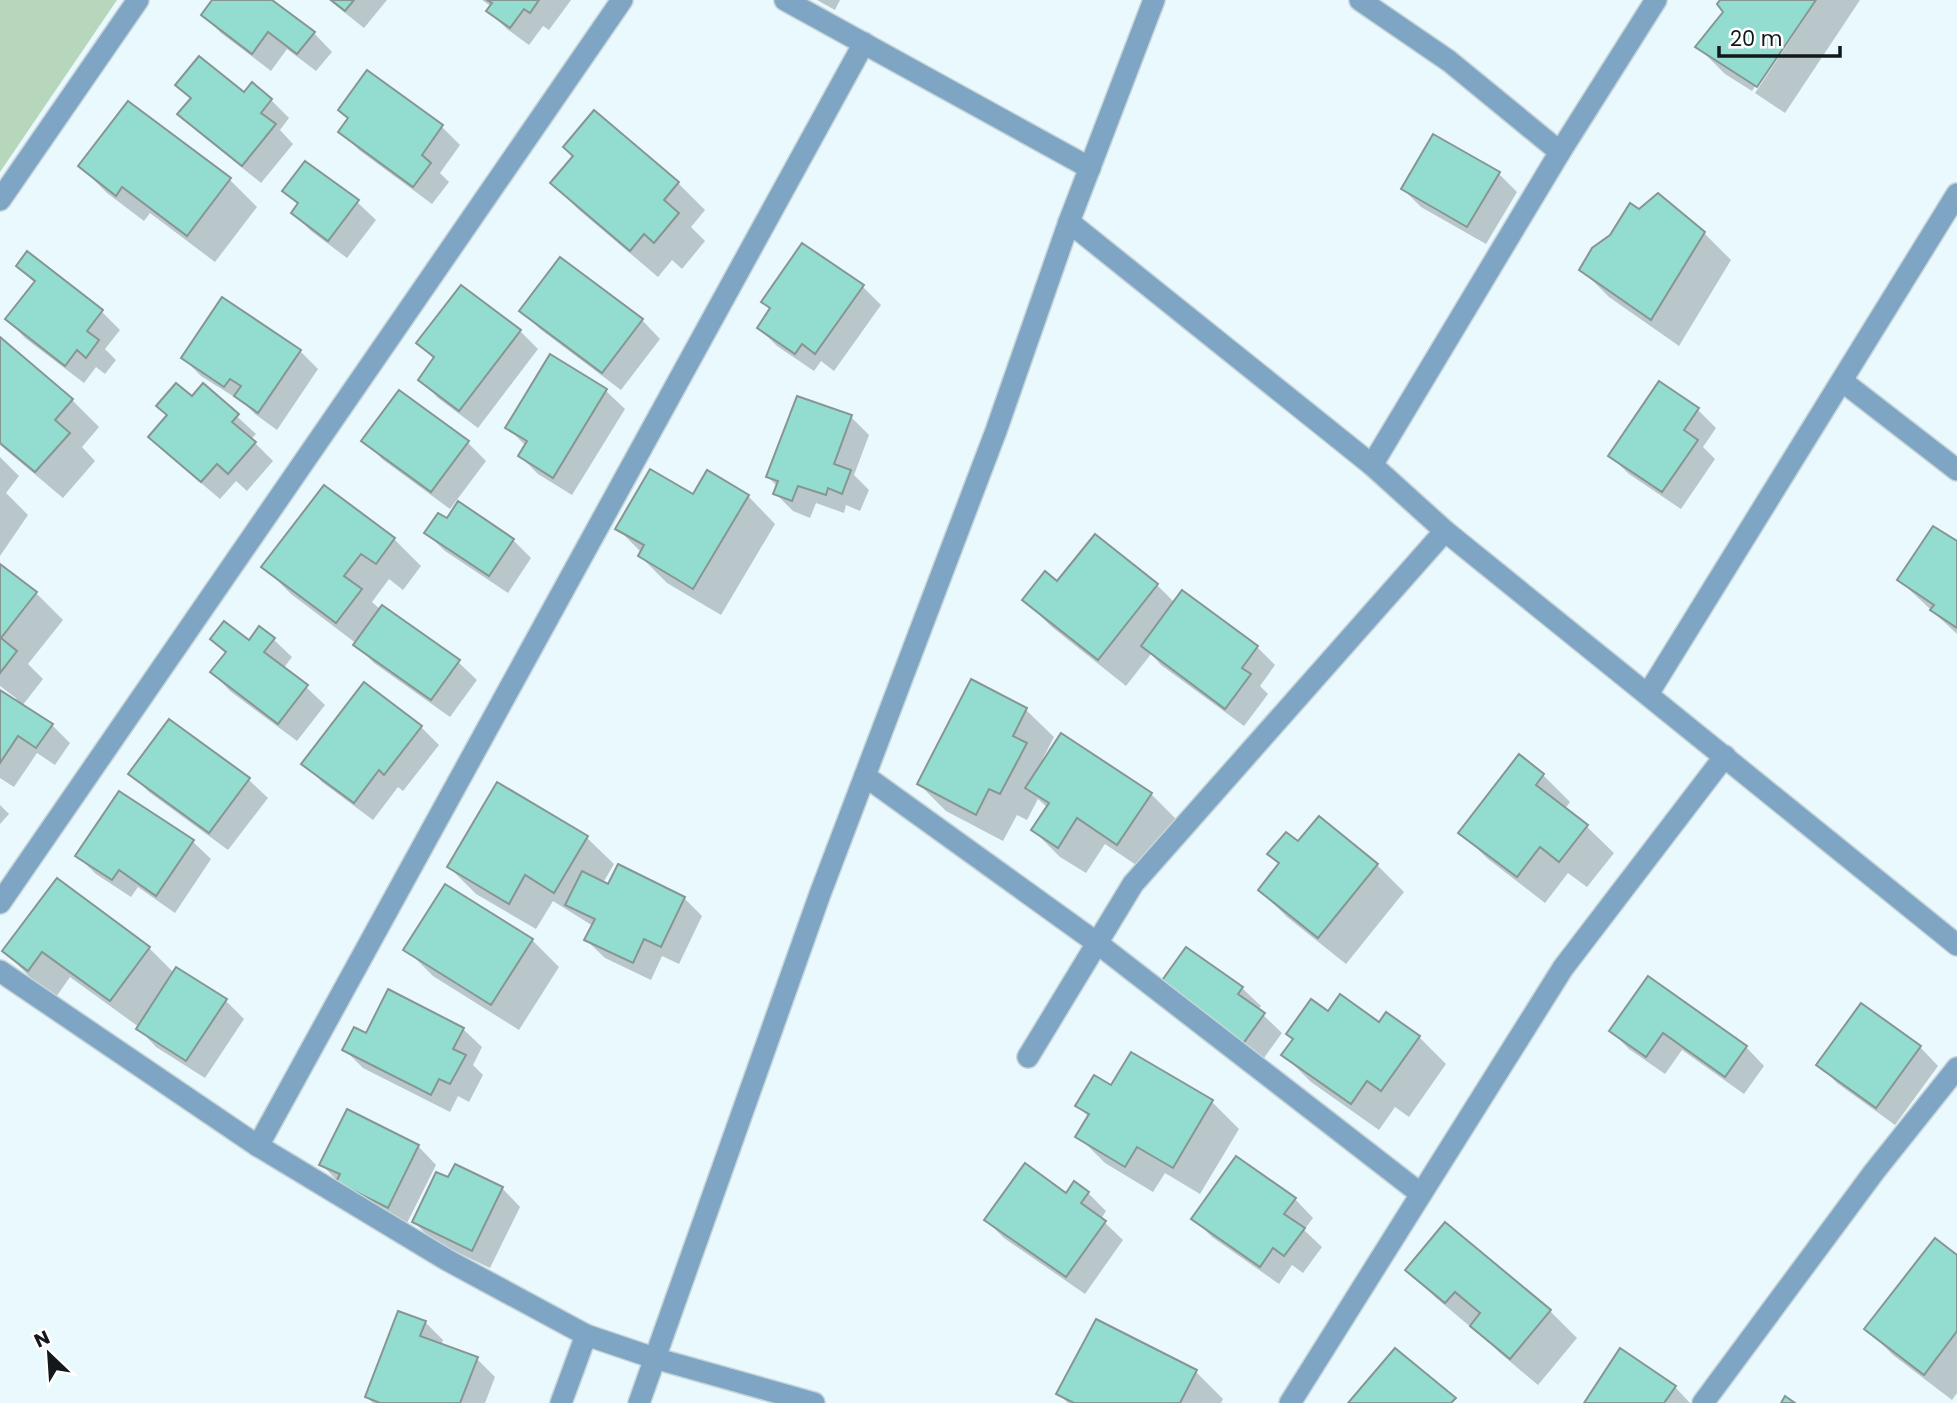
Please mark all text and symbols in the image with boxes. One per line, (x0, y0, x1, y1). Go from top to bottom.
scale bar (1719, 14, 1840, 58)
text: 20 m (1730, 24, 1783, 53)
north arrow (14, 1319, 84, 1389)
text: N (30, 1324, 54, 1354)

